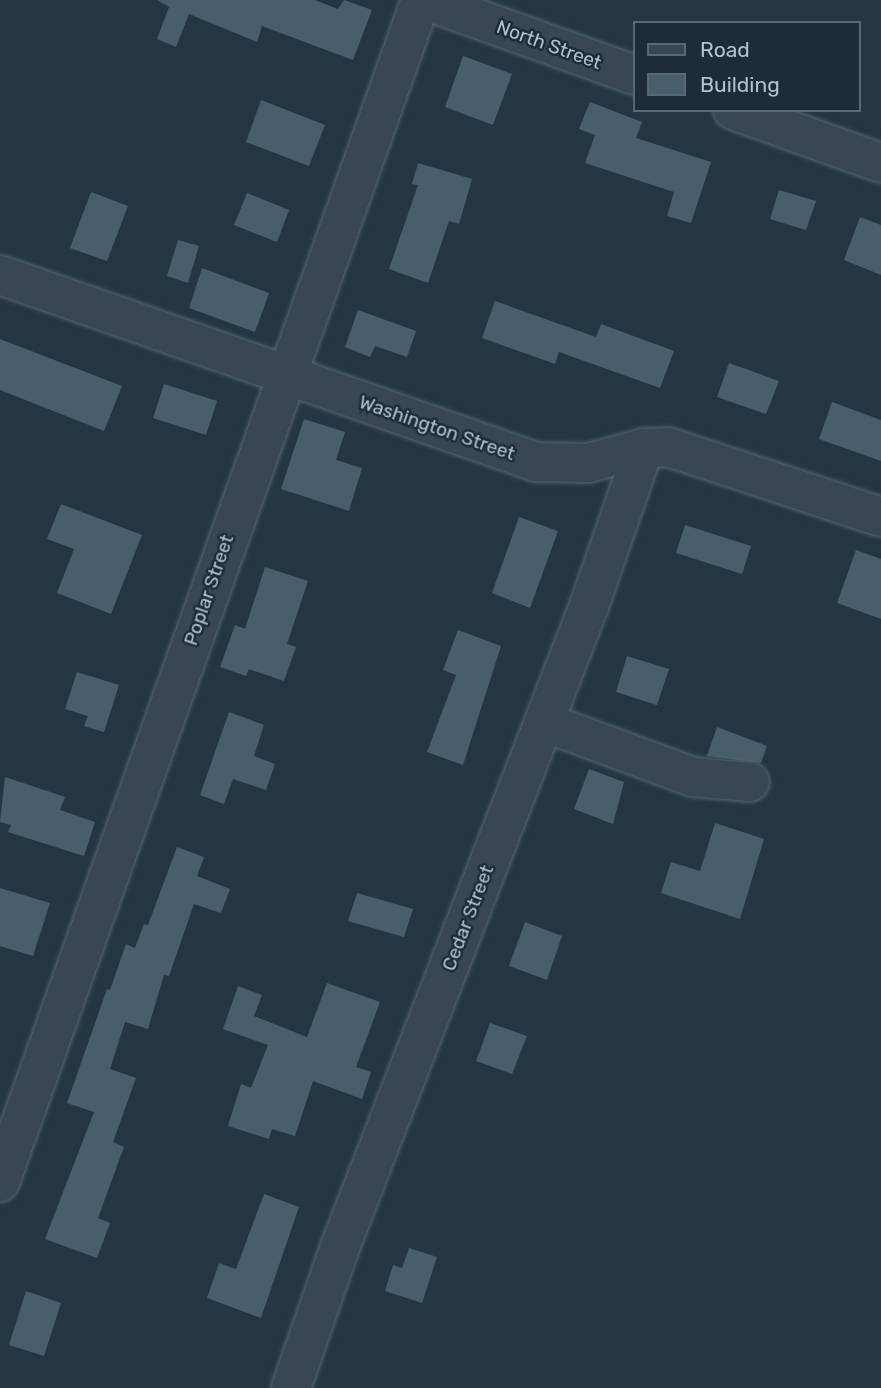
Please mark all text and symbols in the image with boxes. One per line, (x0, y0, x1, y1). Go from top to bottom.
street label: North Street (493, 15, 605, 75)
legend (632, 21, 860, 112)
text: Road (700, 37, 750, 62)
text: Building (700, 72, 780, 97)
street label: Washington Street (356, 391, 518, 465)
street label: Poplar Street (179, 531, 239, 649)
street label: Cedar Street (437, 862, 499, 974)

